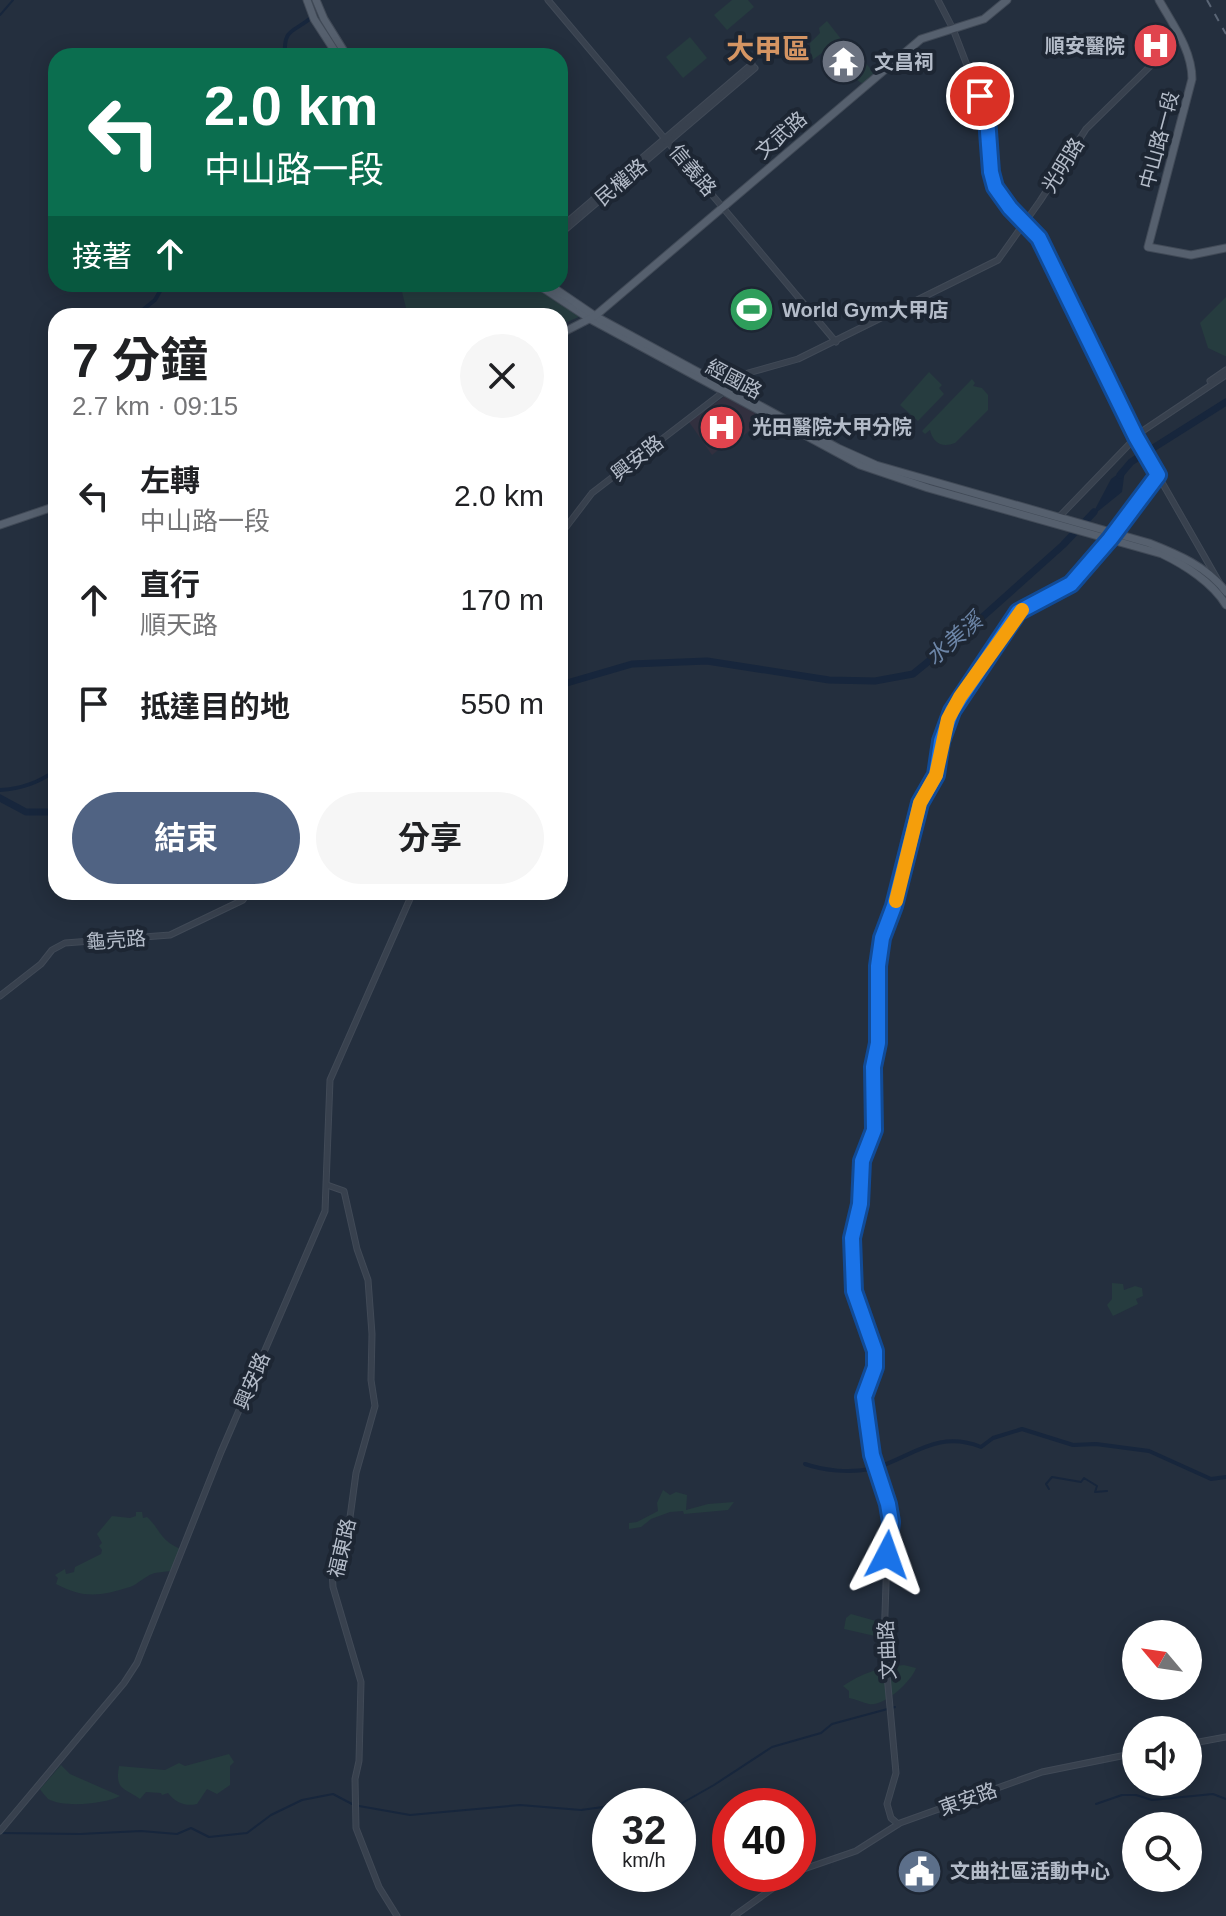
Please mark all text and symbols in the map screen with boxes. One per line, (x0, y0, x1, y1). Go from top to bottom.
hospital icon: 順安醫院 (1132, 22, 1180, 70)
district label: 大甲區 (726, 34, 810, 65)
place label: 順安醫院 (1045, 35, 1125, 57)
temple icon: 文昌祠 (819, 38, 867, 86)
place label: 文昌祠 (874, 51, 934, 73)
pin (946, 62, 1014, 130)
text: 2.0 km (204, 74, 378, 137)
icon: arrive (958, 74, 1002, 118)
icon: left (72, 80, 176, 184)
street label: 中山路一段 (1135, 89, 1183, 191)
street label: 文武路 (751, 107, 811, 163)
street label: 光明路 (1038, 134, 1088, 196)
street label: 信義路 (665, 140, 721, 200)
text: 中山路一段 (204, 149, 384, 190)
street label: 民權路 (591, 154, 651, 210)
icon: ahead (148, 232, 192, 276)
text: 接著 (72, 240, 132, 273)
sports icon: World Gym大甲店 (727, 286, 775, 334)
place label: World Gym大甲店 (782, 299, 948, 321)
text: 7 分鐘 (72, 334, 208, 387)
button: close (460, 334, 544, 418)
street label: 經國路 (702, 355, 766, 403)
text: 2.7 km · 09:15 (72, 391, 238, 421)
hospital icon: 光田醫院大甲分院 (697, 403, 745, 451)
place label: 光田醫院大甲分院 (752, 416, 912, 438)
street label: 興安路 (607, 431, 667, 485)
text: 左轉 (140, 464, 200, 497)
icon: left (72, 474, 116, 518)
text: 2.0 km (454, 479, 544, 512)
text: 中山路一段 (140, 506, 270, 536)
text: 直行 (140, 568, 200, 601)
icon: ahead (72, 578, 116, 622)
text: 170 m (461, 583, 544, 616)
water label: 水美溪 (921, 606, 989, 670)
text: 順天路 (140, 610, 218, 640)
icon: arrive (72, 682, 116, 726)
text: 550 m (461, 687, 544, 720)
text: 抵達目的地 (140, 690, 290, 723)
button: 結束 (72, 792, 300, 884)
button: 分享 (316, 792, 544, 884)
street label: 龜壳路 (85, 927, 147, 953)
street label: 興安路 (230, 1349, 274, 1413)
position arrow (845, 1513, 929, 1597)
street label: 福東路 (325, 1516, 359, 1580)
street label: 文曲路 (874, 1619, 900, 1681)
north arrow (1122, 1620, 1202, 1700)
map controls (1122, 1620, 1202, 1892)
button: sound (1122, 1716, 1202, 1796)
street label: 東安路 (936, 1778, 1000, 1820)
speed limit sign: 40 (712, 1788, 816, 1892)
text: 32 (622, 1808, 666, 1852)
button: search (1122, 1812, 1202, 1892)
public building icon: 文曲社區活動中心 (895, 1847, 943, 1895)
text: km/h (622, 1849, 666, 1871)
place label: 文曲社區活動中心 (950, 1860, 1110, 1882)

